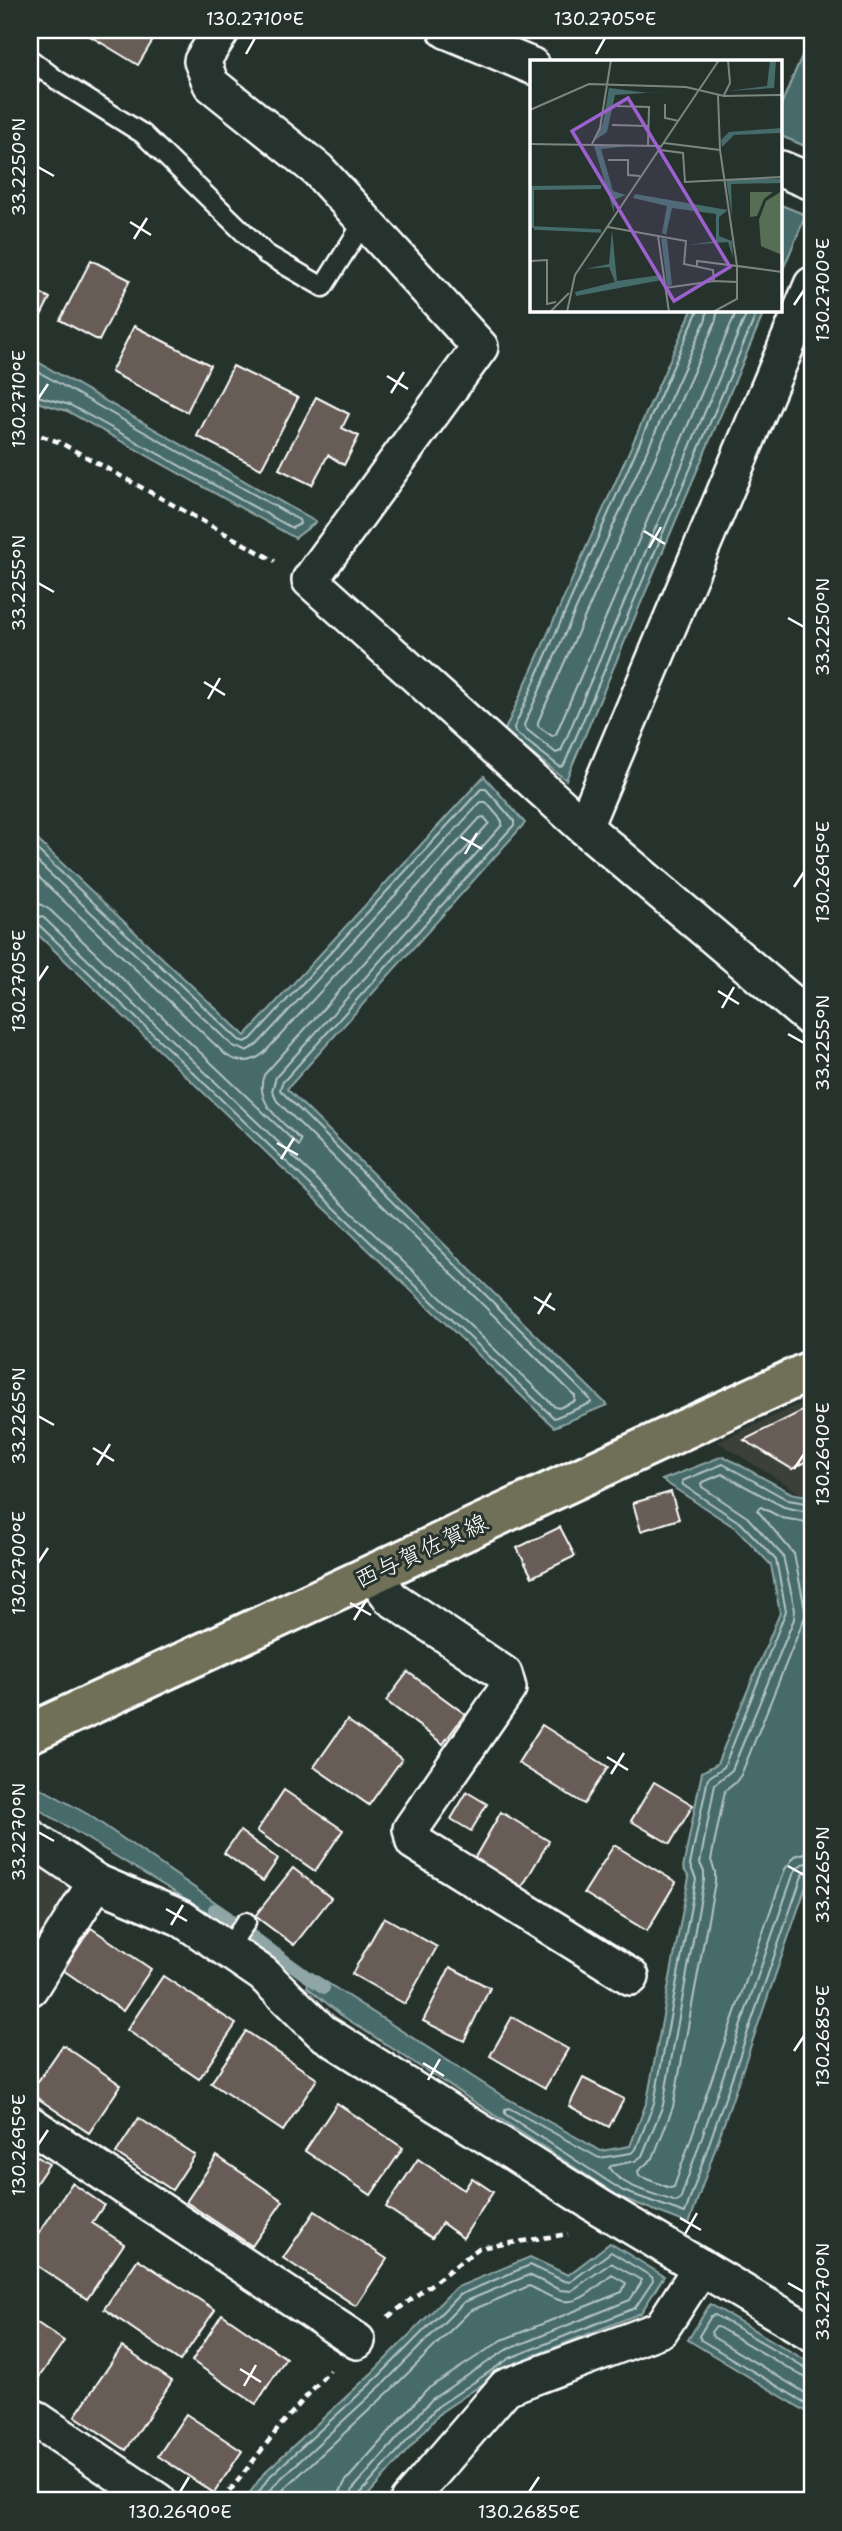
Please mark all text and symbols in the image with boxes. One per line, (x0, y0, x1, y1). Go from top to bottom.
text: 130.2710°E (206, 7, 304, 31)
text: 130.2705°E (554, 7, 656, 31)
inset map (530, 60, 782, 312)
text: 33.2250°N (7, 118, 31, 216)
text: 130.2700°E (811, 238, 835, 342)
text: 130.2710°E (7, 350, 31, 448)
text: 33.2255°N (7, 535, 31, 631)
text: 33.2250°N (811, 578, 835, 676)
text: 130.2695°E (811, 821, 835, 923)
text: 130.2705°E (7, 930, 31, 1032)
text: 33.2255°N (811, 995, 835, 1091)
text: 33.2265°N (7, 1367, 31, 1465)
text: 130.2690°E (811, 1402, 835, 1506)
street label: 西与賀佐賀線 (349, 1506, 493, 1596)
text: 130.2700°E (7, 1511, 31, 1615)
text: 33.2270°N (7, 1783, 31, 1881)
text: 33.2265°N (811, 1826, 835, 1924)
text: 130.2685°E (811, 1985, 835, 2087)
text: 130.2695°E (7, 2094, 31, 2196)
text: 33.2270°N (811, 2243, 835, 2341)
text: 130.2690°E (128, 2500, 232, 2524)
text: 130.2685°E (478, 2500, 580, 2524)

